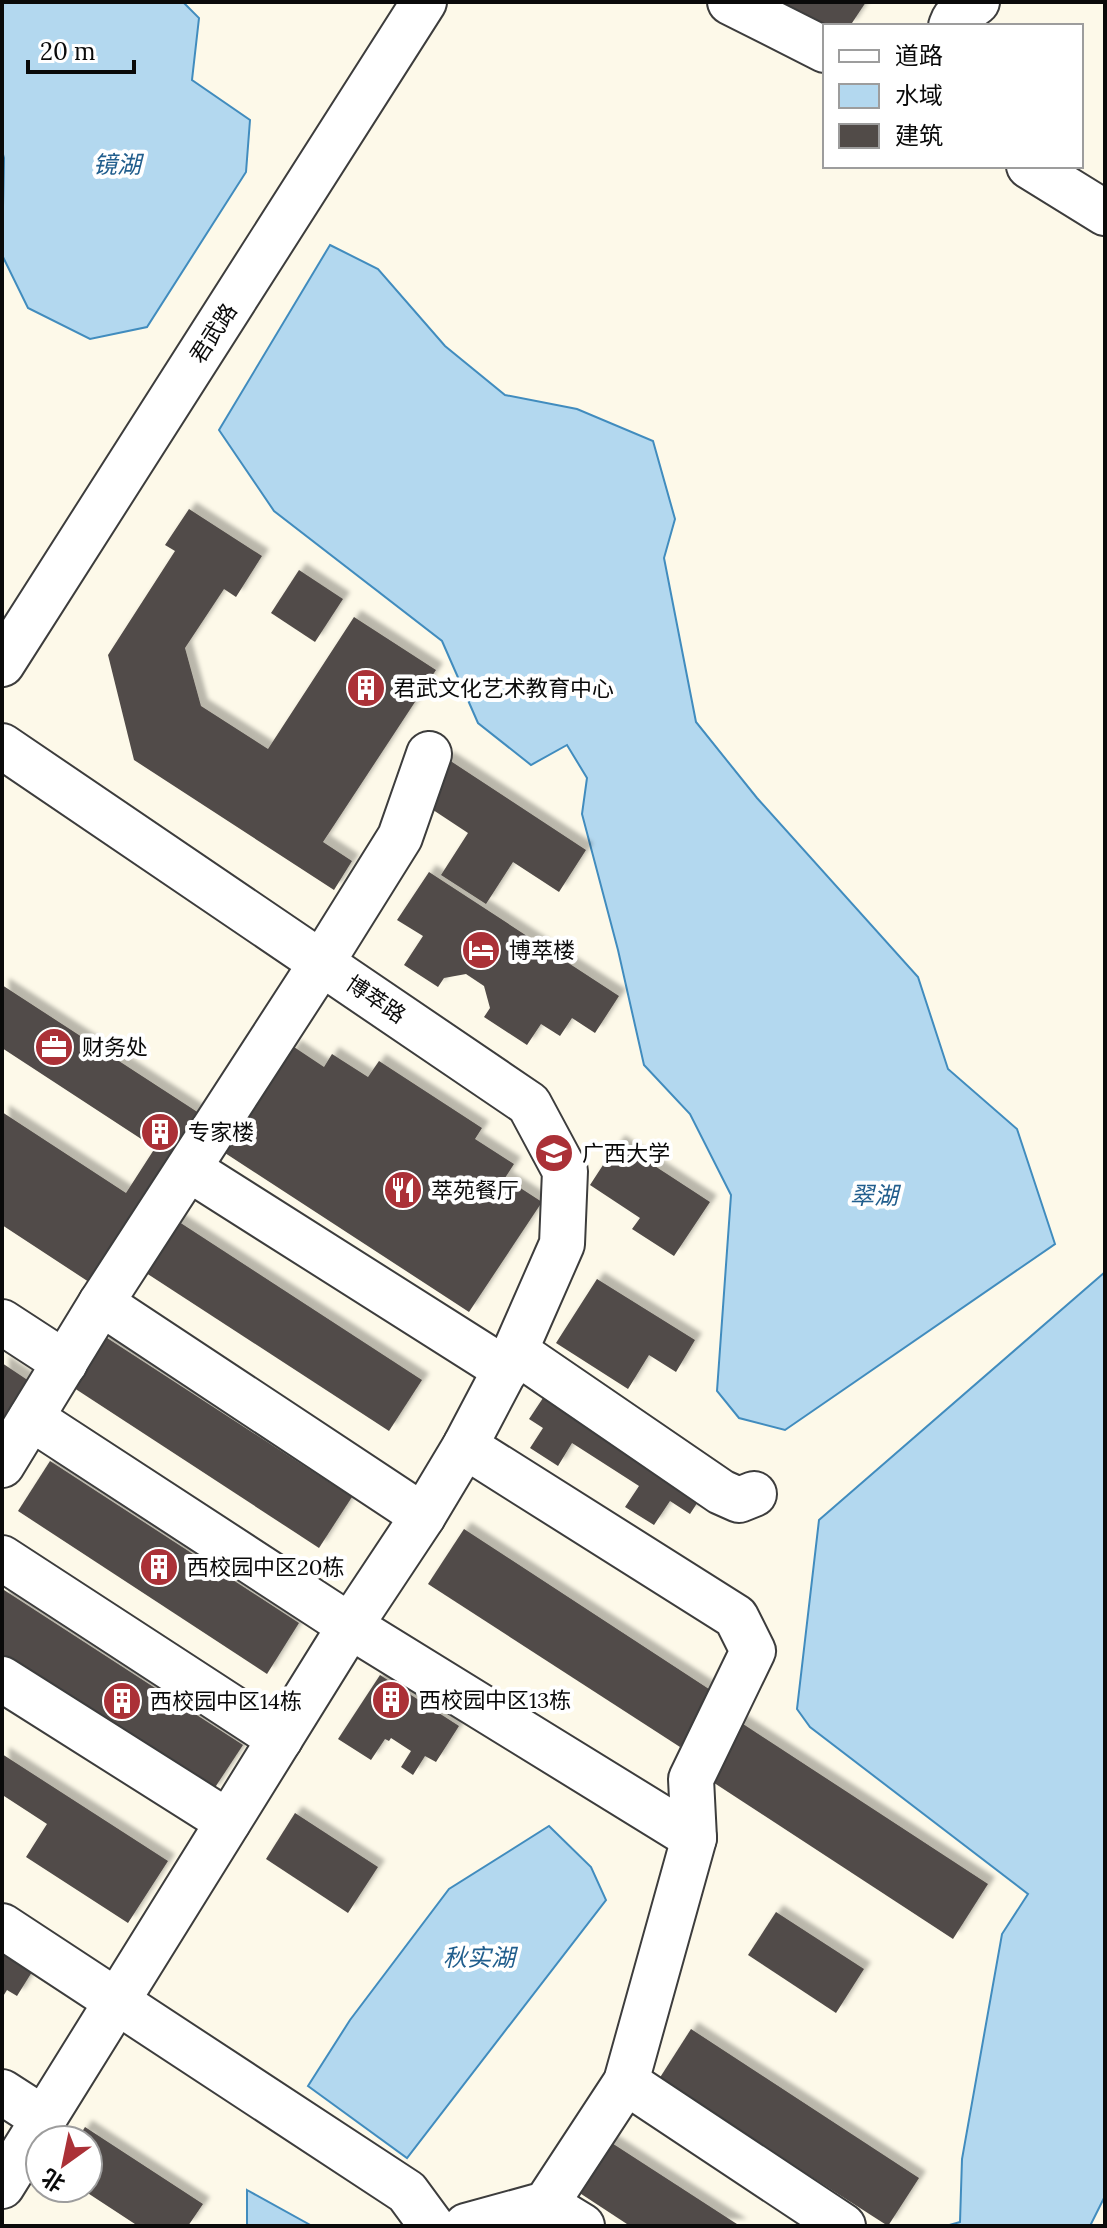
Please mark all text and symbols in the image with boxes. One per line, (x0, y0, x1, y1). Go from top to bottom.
scale bar (28, 24, 134, 74)
legend (823, 24, 1083, 168)
text: 20 m (40, 36, 96, 67)
text: 道路 (895, 40, 943, 71)
text: 水域 (895, 80, 943, 111)
text: 建筑 (895, 120, 943, 151)
water label: 镜湖 (93, 149, 145, 180)
street label: 君武路 (183, 298, 243, 368)
building icon: 君武文化艺术教育中心 (345, 667, 387, 709)
place label: 君武文化艺术教育中心 (394, 674, 614, 702)
hotel icon: 博萃楼 (460, 929, 502, 971)
place label: 博萃楼 (509, 936, 575, 964)
street label: 博萃路 (341, 969, 411, 1029)
office icon: 财务处 (33, 1026, 75, 1068)
place label: 财务处 (82, 1033, 148, 1061)
building icon: 专家楼 (139, 1111, 181, 1153)
place label: 专家楼 (188, 1118, 254, 1146)
school or university icon: 广西大学 (533, 1132, 575, 1174)
place label: 广西大学 (582, 1139, 670, 1167)
restaurant icon: 萃苑餐厅 (382, 1169, 424, 1211)
place label: 萃苑餐厅 (431, 1176, 519, 1204)
water label: 翠湖 (850, 1180, 902, 1211)
building icon: 西校园中区20栋 (138, 1546, 180, 1588)
place label: 西校园中区20栋 (187, 1553, 344, 1581)
building icon: 西校园中区13栋 (370, 1679, 412, 1721)
building icon: 西校园中区14栋 (101, 1680, 143, 1722)
place label: 西校园中区13栋 (419, 1686, 571, 1714)
place label: 西校园中区14栋 (150, 1687, 302, 1715)
water label: 秋实湖 (443, 1942, 519, 1973)
north arrow (24, 2124, 104, 2204)
text: 北 (36, 2163, 70, 2199)

